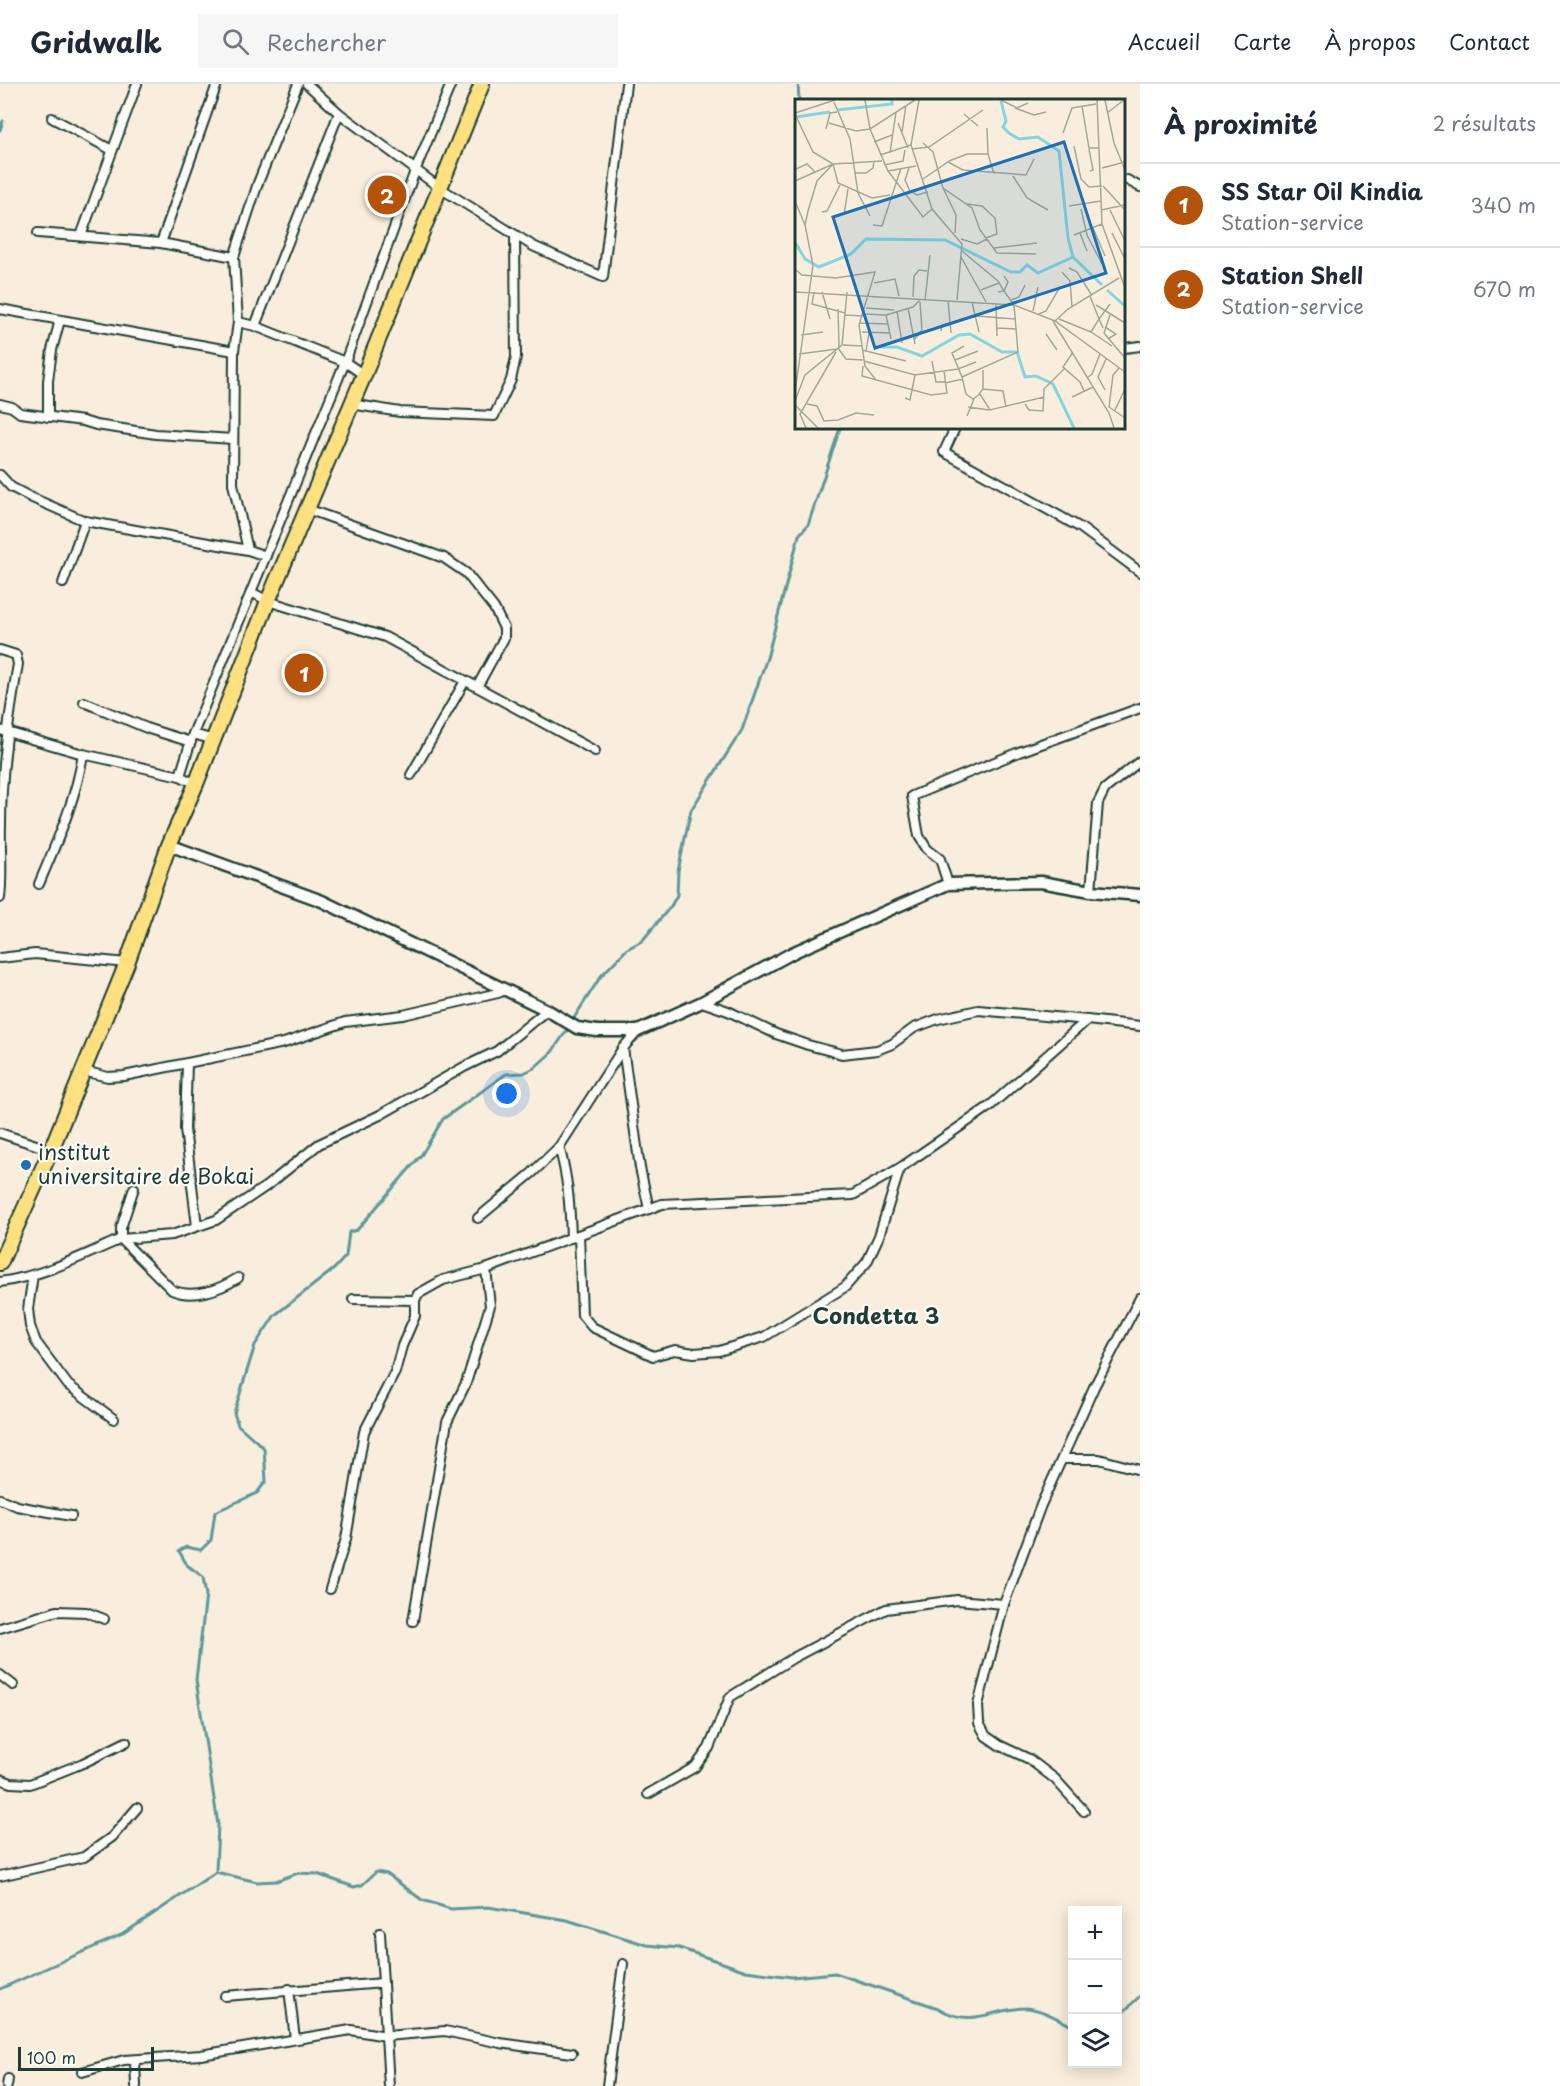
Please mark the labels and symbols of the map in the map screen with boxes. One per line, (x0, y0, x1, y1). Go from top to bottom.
inset map (795, 99, 1125, 429)
pin: 2 (368, 172, 406, 218)
pin: 1 (284, 650, 324, 696)
your location (492, 1079, 521, 1108)
place label: institut universitaire de Bokai (38, 1135, 254, 1191)
marker: institut universitaire de Bokai (19, 1158, 33, 1172)
district label: Сondetta 3 (813, 1298, 939, 1331)
scale bar (18, 2044, 154, 2072)

